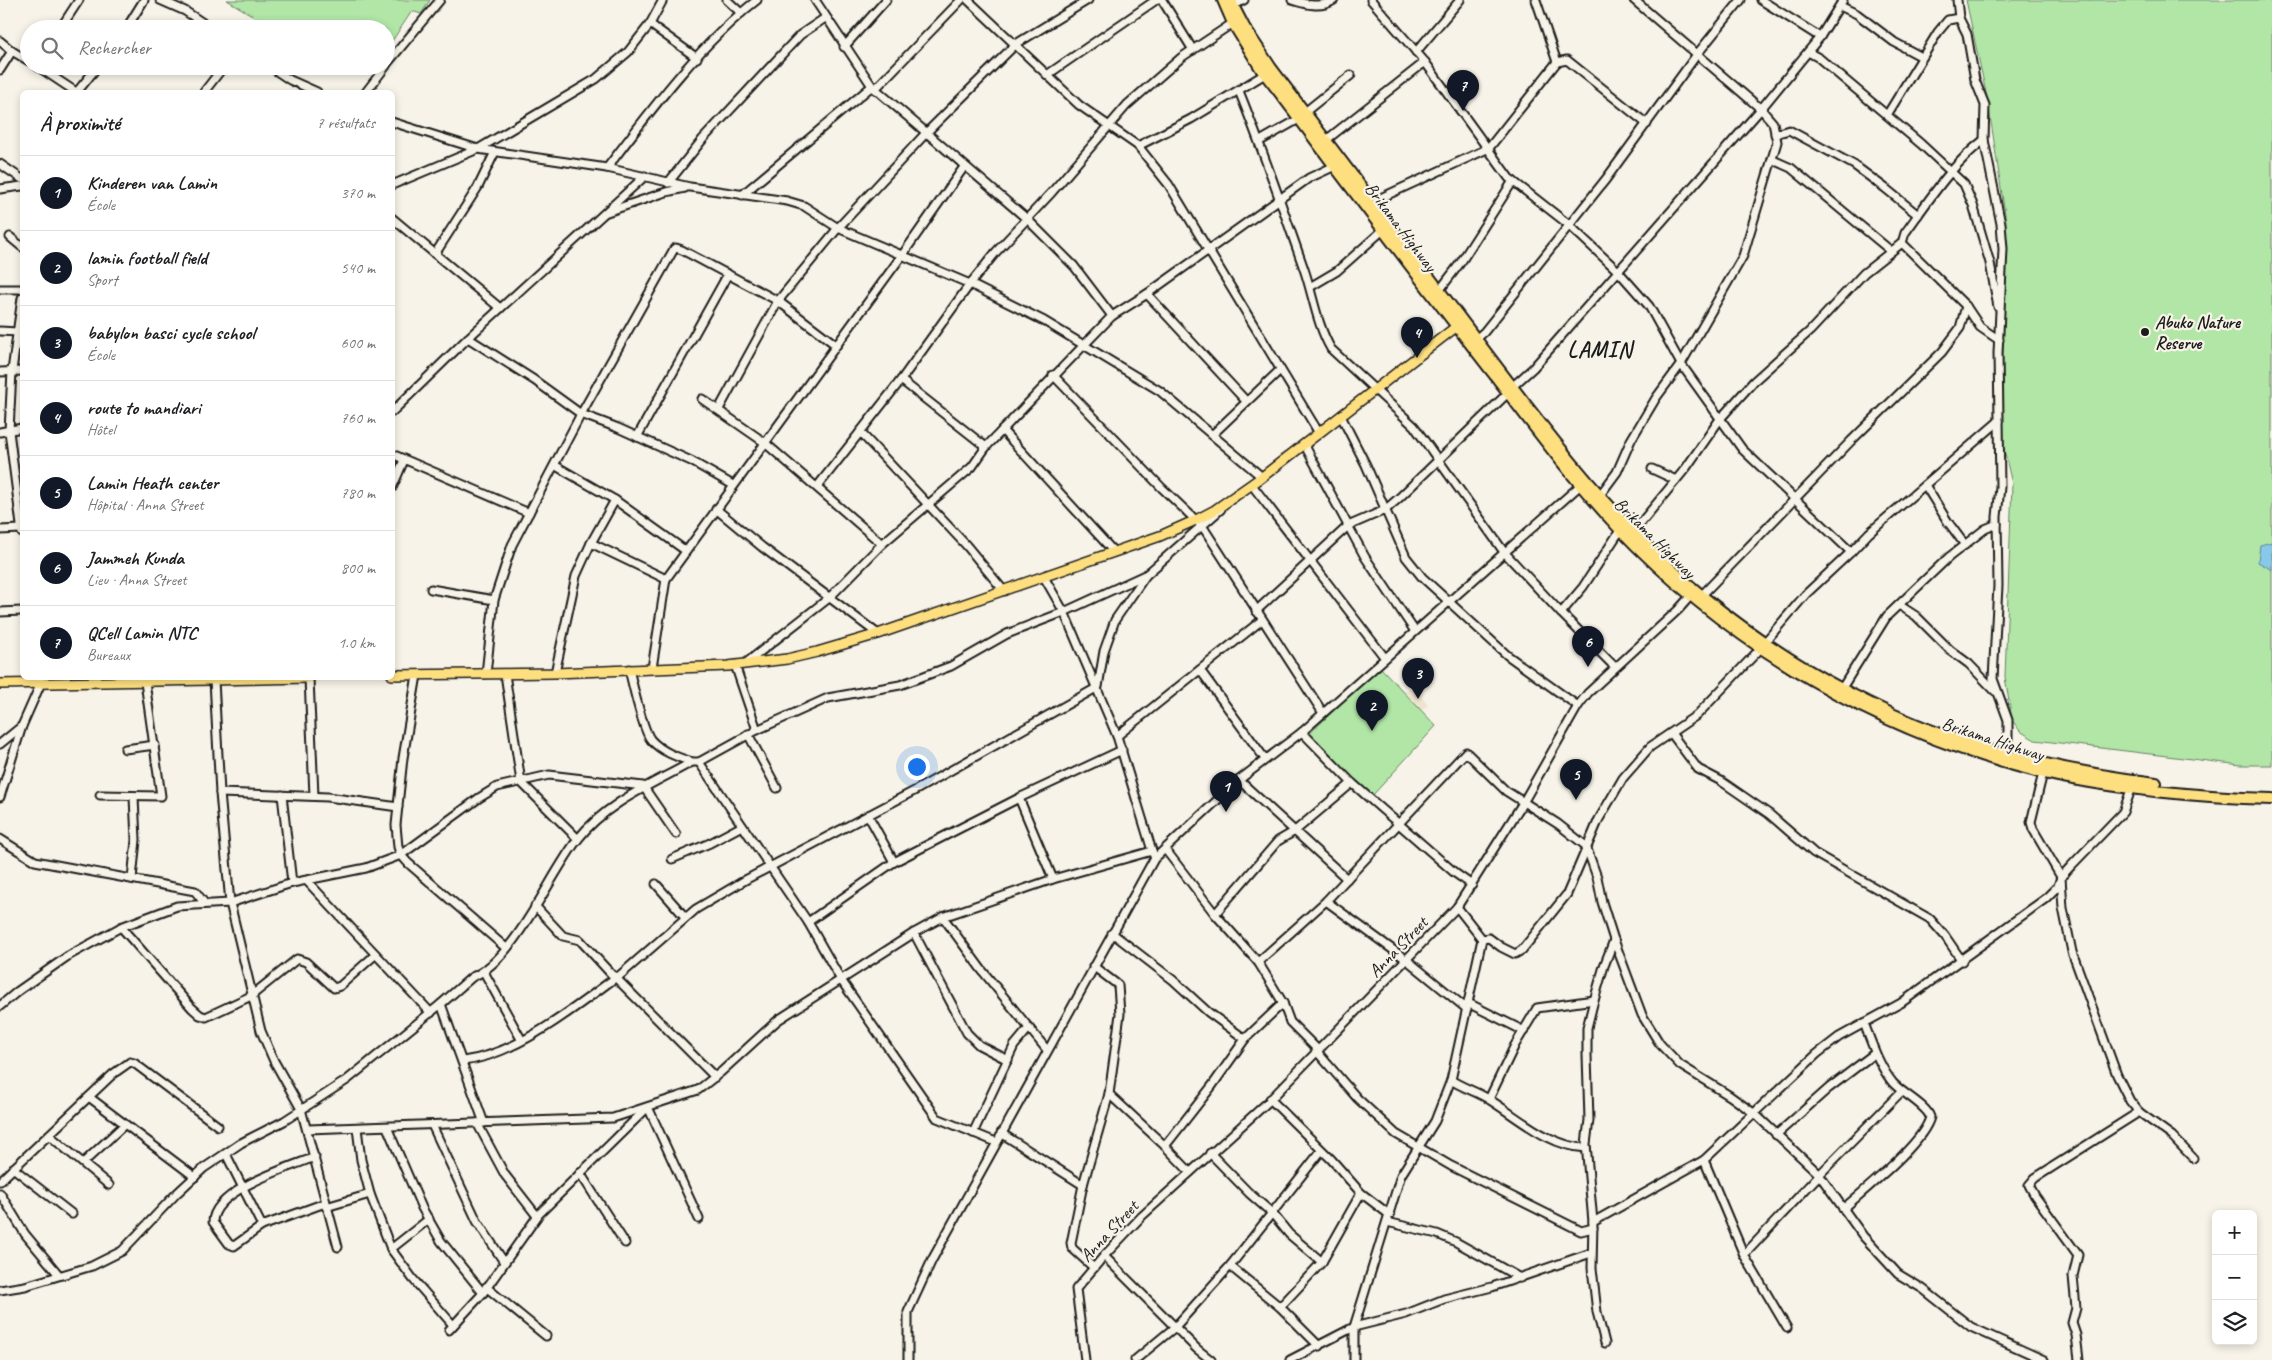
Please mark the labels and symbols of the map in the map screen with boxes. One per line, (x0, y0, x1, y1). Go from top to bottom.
pin: 7 (1447, 70, 1479, 111)
street label: Brikama Highway (1360, 178, 1443, 277)
place label: Abuko Nature Reserve (2155, 311, 2242, 354)
pin: 4 (1401, 317, 1433, 358)
marker: Abuko Nature Reserve (2139, 326, 2151, 338)
district label: LAMIN (1568, 336, 1635, 364)
street label: Brikama Highway (1610, 493, 1701, 584)
pin: 6 (1572, 626, 1604, 667)
pin: 3 (1402, 658, 1434, 699)
pin: 2 (1356, 690, 1388, 731)
street label: Brikama Highway (1939, 712, 2048, 766)
your location (904, 754, 930, 780)
pin: 5 (1560, 759, 1592, 800)
pin: 1 (1210, 771, 1242, 812)
street label: Anna Street (1364, 911, 1434, 982)
street label: Anna Street (1075, 1194, 1144, 1266)

